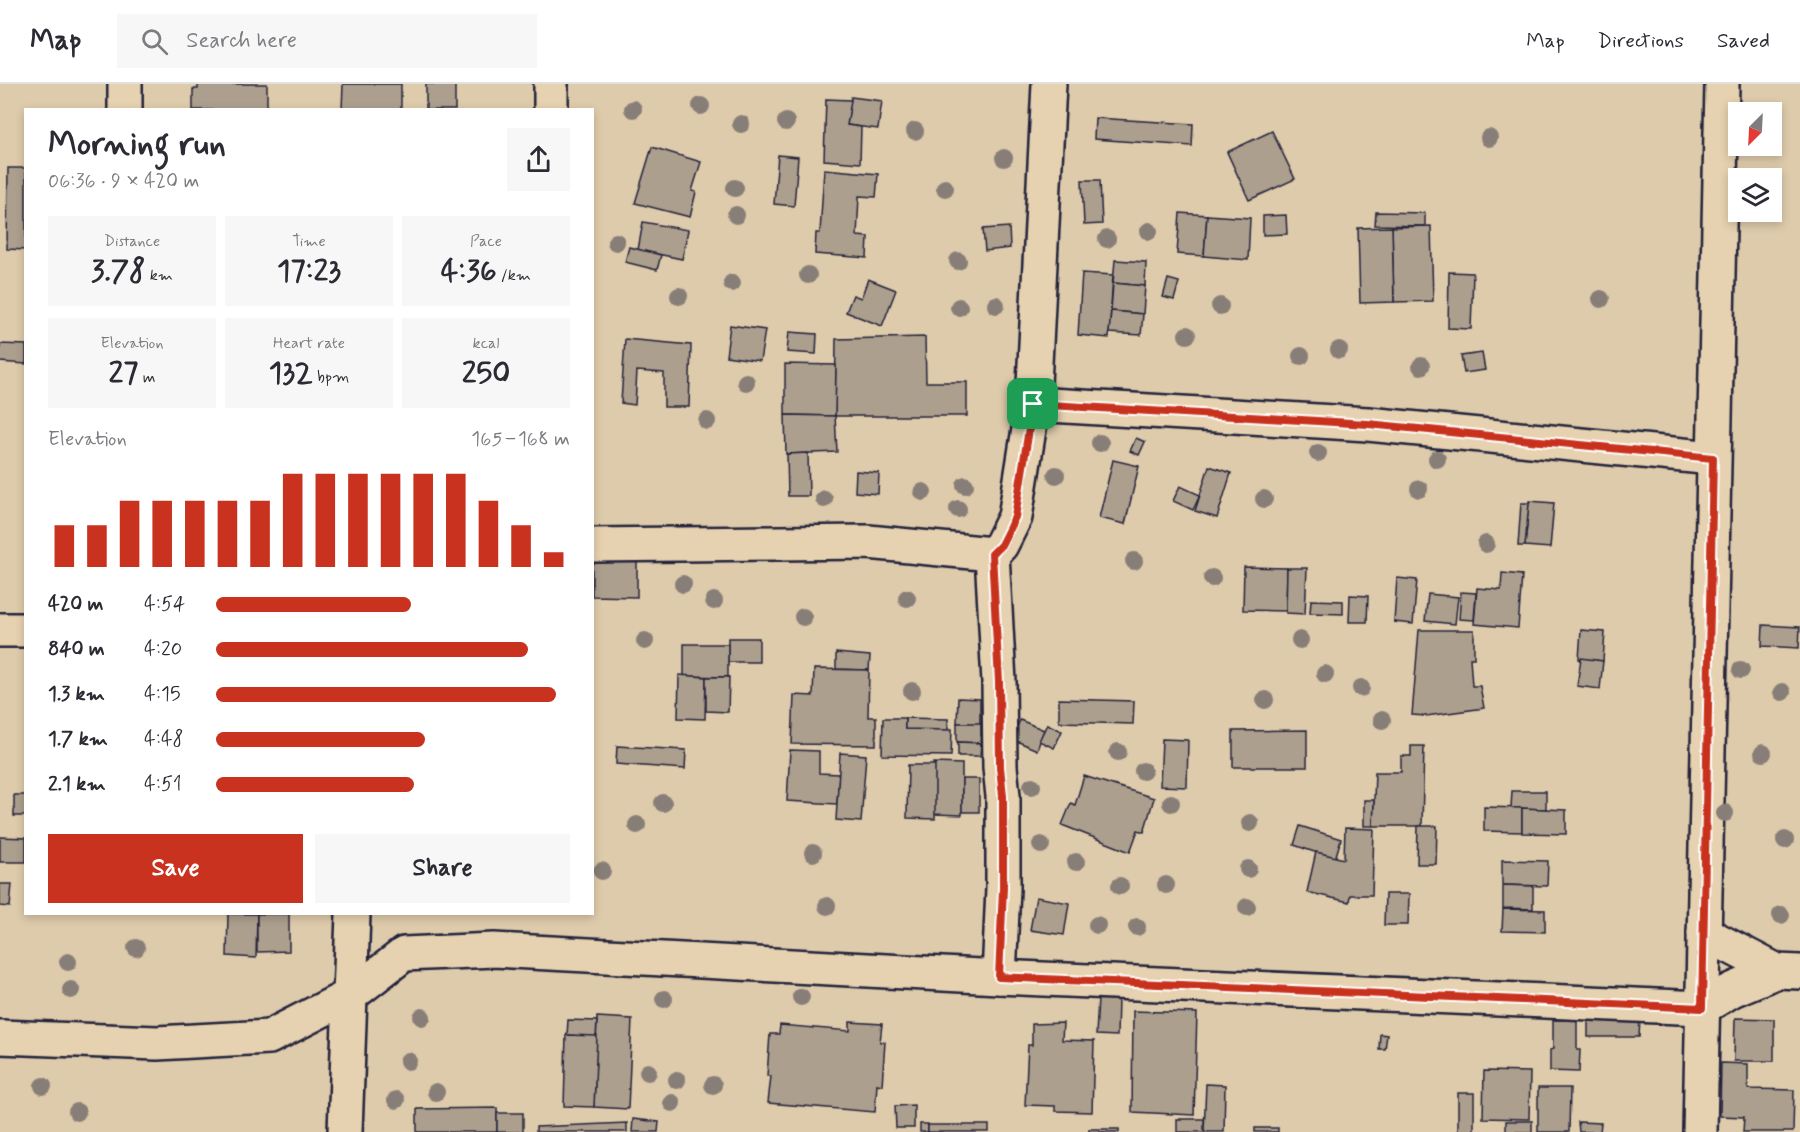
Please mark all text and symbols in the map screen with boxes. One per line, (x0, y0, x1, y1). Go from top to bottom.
search box (117, 14, 537, 68)
text: Map (30, 23, 81, 60)
icon: search (138, 25, 171, 58)
text: Search here (186, 27, 297, 55)
text: Map (1526, 27, 1565, 55)
text: Directions (1598, 27, 1684, 55)
text: Saved (1717, 27, 1770, 55)
north arrow (1728, 102, 1782, 156)
map controls (1728, 102, 1782, 222)
text: Morning run (48, 123, 226, 167)
button: share (507, 128, 570, 191)
text: 06:36 · 9 × 420 m (48, 168, 199, 195)
button: layers (1728, 168, 1782, 222)
text: Distance (104, 231, 160, 252)
text: Time (292, 231, 326, 252)
text: Pace (470, 231, 502, 252)
text: 3.78 (91, 252, 145, 291)
text: 17:23 (277, 252, 341, 291)
text: 4:36 (441, 252, 496, 291)
text: km (145, 265, 173, 286)
text: /km (496, 265, 531, 286)
text: Elevation (101, 333, 164, 354)
text: Heart rate (273, 333, 345, 354)
text: kcal (473, 333, 499, 354)
text: 27 (109, 354, 138, 393)
text: 132 (269, 354, 313, 393)
text: 250 (462, 354, 510, 393)
text: m (138, 367, 155, 388)
text: bpm (313, 367, 349, 388)
pin (1007, 378, 1058, 429)
icon: arrive (1016, 387, 1049, 420)
text: Elevation (48, 426, 127, 453)
text: 165–168 m (471, 426, 570, 453)
text: 420 m (48, 591, 104, 618)
text: 4:54 (144, 591, 185, 618)
text: 840 m (48, 636, 105, 663)
text: 4:20 (144, 636, 182, 663)
text: 1.3 km (48, 681, 105, 708)
text: 4:15 (144, 681, 181, 708)
text: 1.7 km (48, 726, 108, 753)
text: 4:48 (144, 726, 184, 753)
text: 2.1 km (48, 771, 105, 798)
text: 4:51 (144, 771, 182, 798)
button: Save (48, 834, 303, 903)
button: Share (315, 834, 570, 903)

